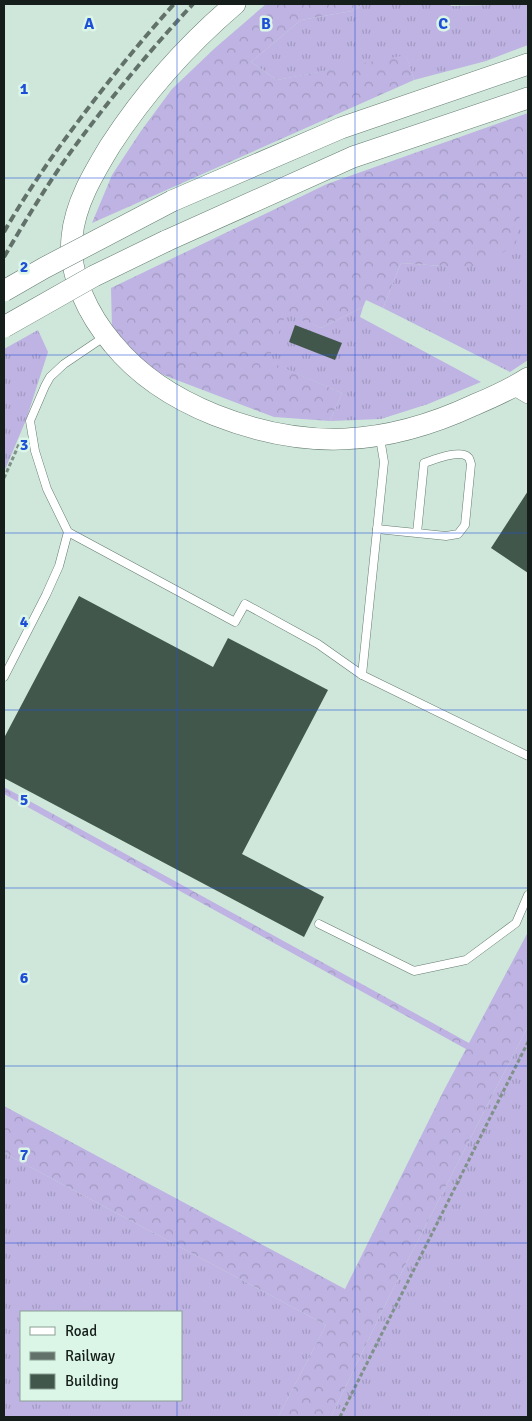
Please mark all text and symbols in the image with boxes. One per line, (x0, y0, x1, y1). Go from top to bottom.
text: A (84, 14, 95, 34)
text: B (261, 14, 271, 34)
text: C (438, 14, 448, 34)
text: 1 (20, 79, 29, 99)
text: 2 (20, 257, 28, 277)
text: 3 (20, 435, 28, 455)
text: 4 (20, 612, 29, 632)
text: 5 (20, 790, 28, 810)
text: 6 (20, 968, 29, 988)
text: 7 (20, 1145, 29, 1165)
legend (20, 1311, 182, 1401)
text: Road (65, 1322, 97, 1340)
text: Railway (65, 1347, 115, 1365)
text: Building (65, 1372, 119, 1390)

